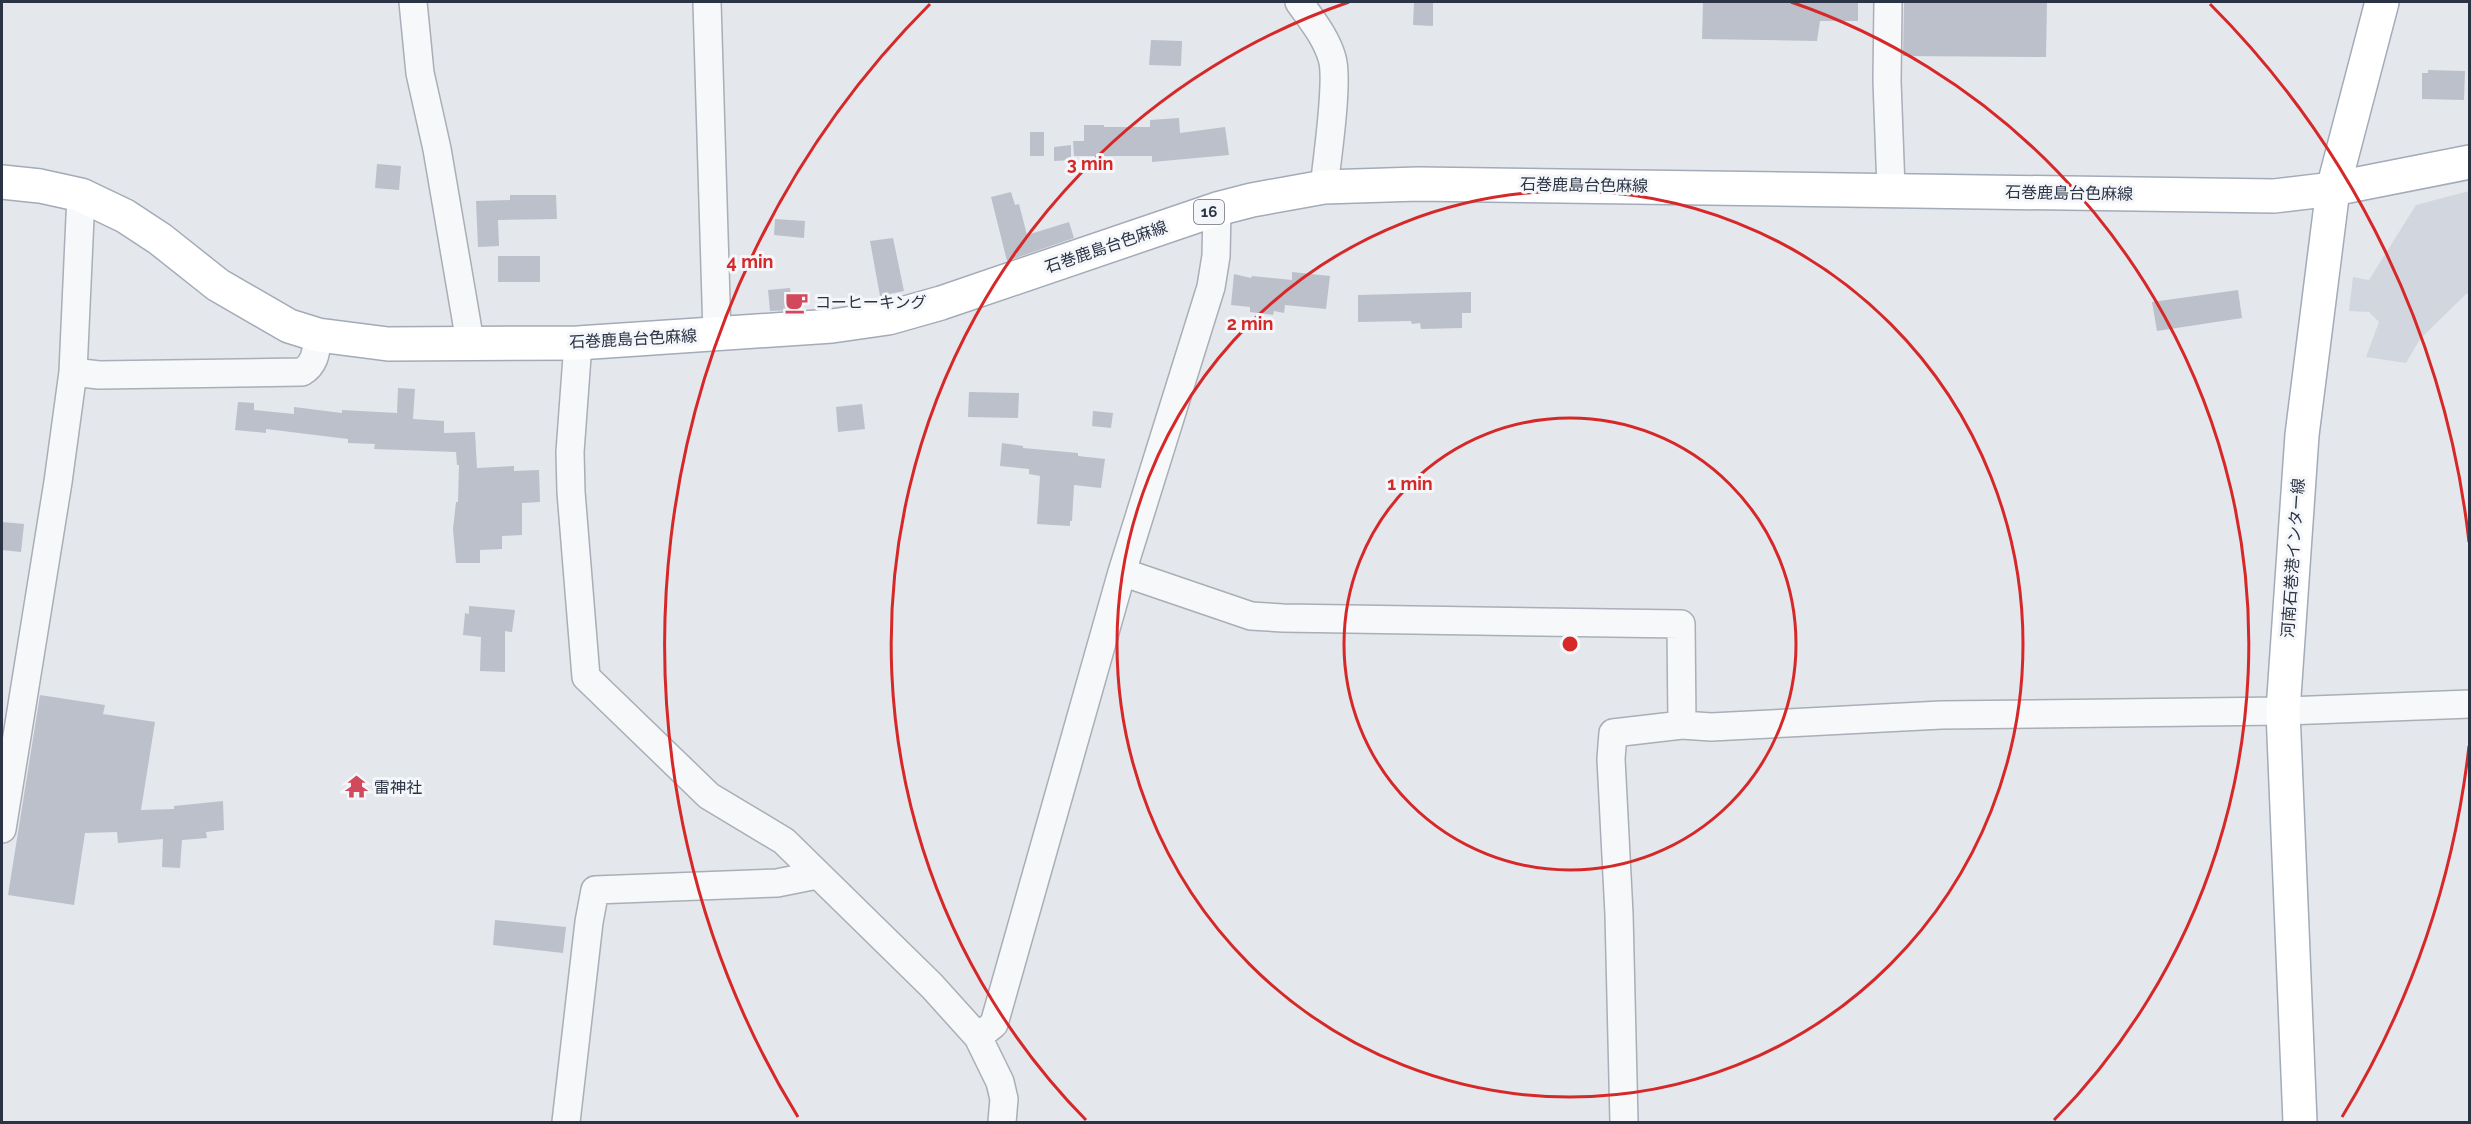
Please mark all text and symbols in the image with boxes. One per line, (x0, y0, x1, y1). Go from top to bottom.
text: 3 min (1067, 153, 1113, 174)
street label: 石巻鹿島台色麻線 (1520, 174, 1648, 196)
street label: 石巻鹿島台色麻線 (2005, 182, 2133, 204)
road number: 16 (1194, 200, 1224, 224)
street label: 石巻鹿島台色麻線 (1042, 217, 1170, 277)
text: 4 min (727, 251, 773, 272)
cafe icon: コーヒーキング (784, 289, 810, 315)
place label: コーヒーキング (815, 293, 927, 312)
text: 2 min (1227, 313, 1273, 334)
street label: 石巻鹿島台色麻線 (569, 326, 697, 352)
text: 1 min (1387, 473, 1433, 494)
street label: 河南石巻港インター線 (2278, 478, 2308, 638)
centre of rings (1560, 634, 1580, 654)
temple icon: 雷神社 (343, 774, 369, 800)
place label: 雷神社 (374, 778, 422, 797)

